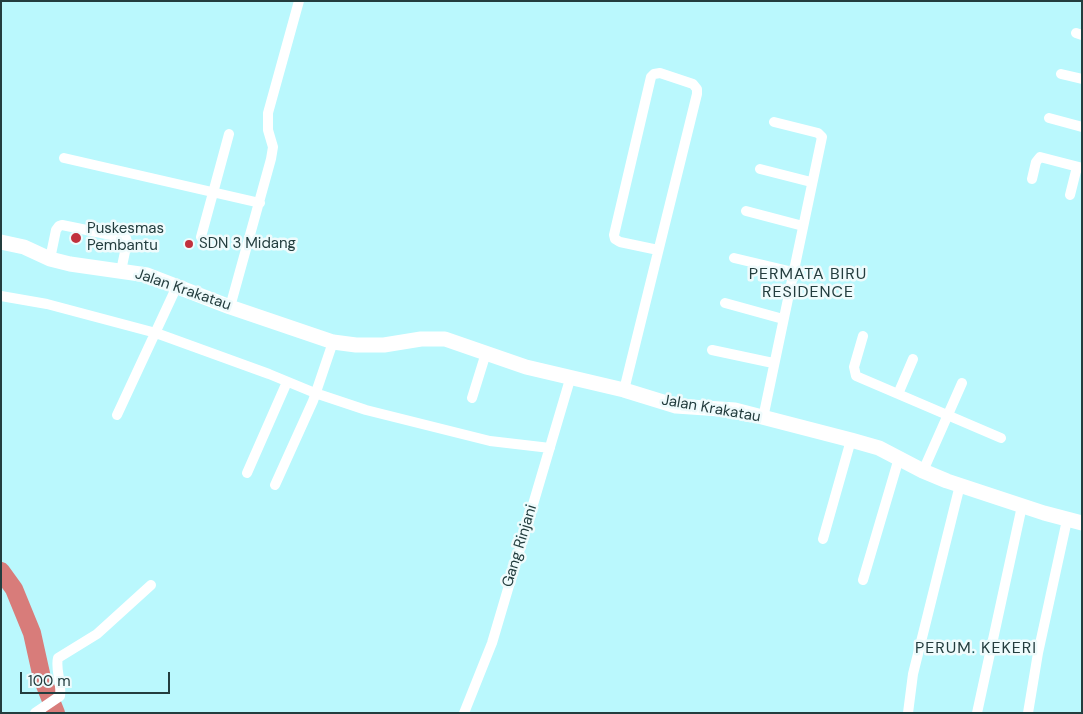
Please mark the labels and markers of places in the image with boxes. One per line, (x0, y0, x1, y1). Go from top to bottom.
place label: Puskesmas Pembantu (87, 220, 164, 255)
marker: Puskesmas Pembantu (69, 231, 83, 245)
place label: SDN 3 Midang (199, 235, 296, 253)
marker: SDN 3 Midang (183, 238, 195, 250)

